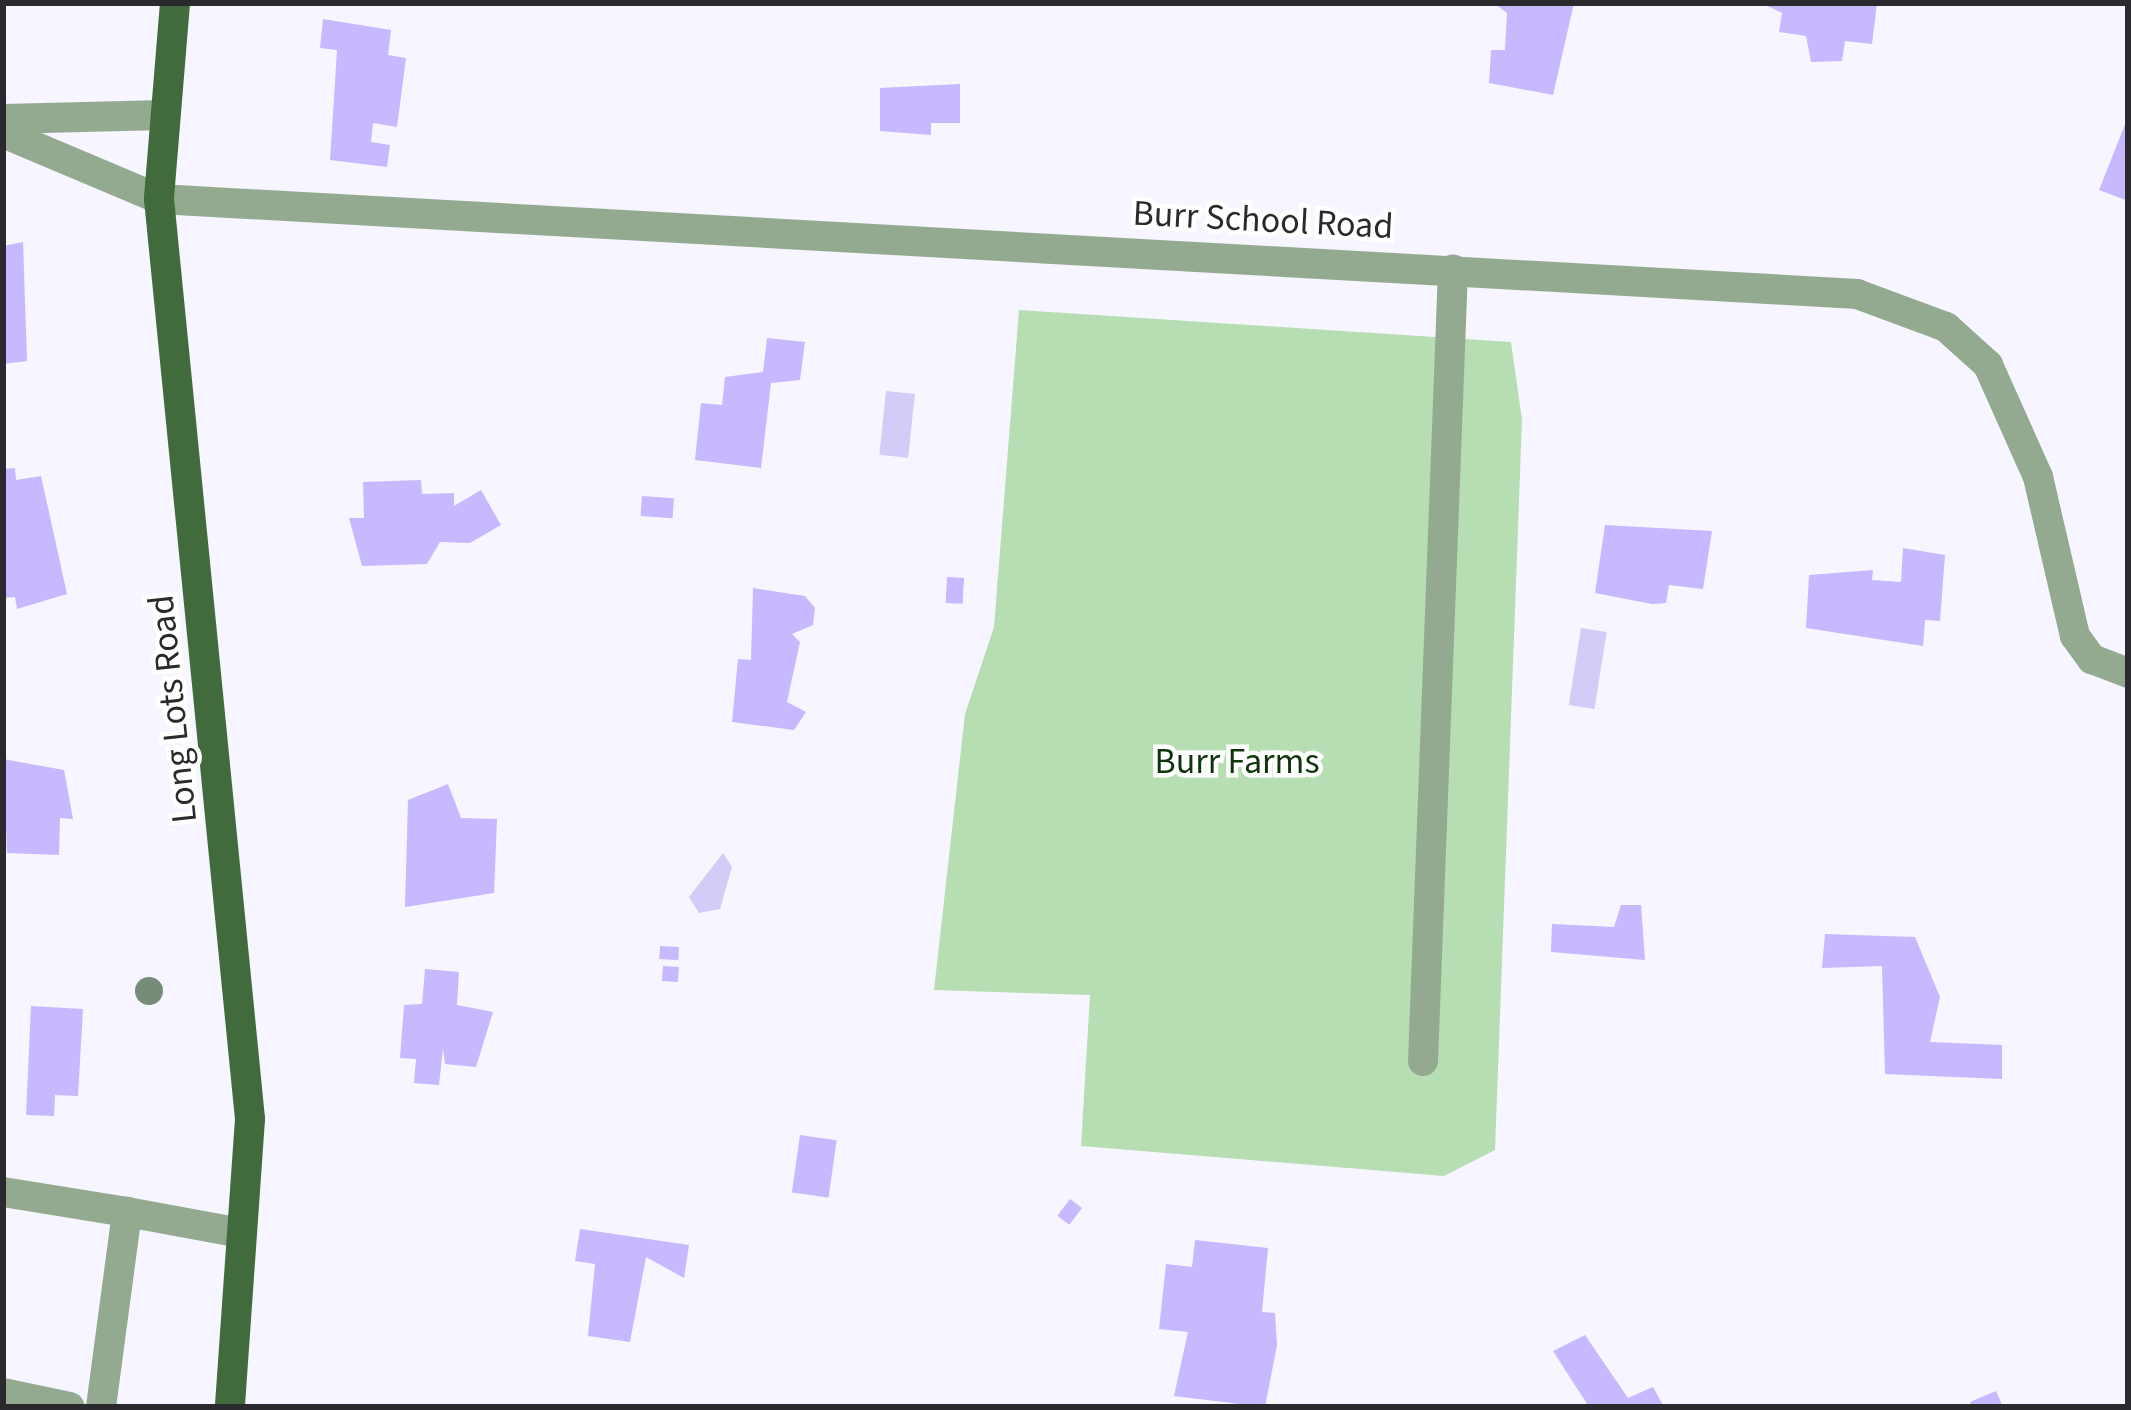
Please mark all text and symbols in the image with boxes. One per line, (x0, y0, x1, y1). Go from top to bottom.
street label: Burr School Road (1132, 192, 1394, 248)
street label: Long Lots Road (140, 593, 206, 825)
park label: Burr Farms (1154, 740, 1320, 784)

